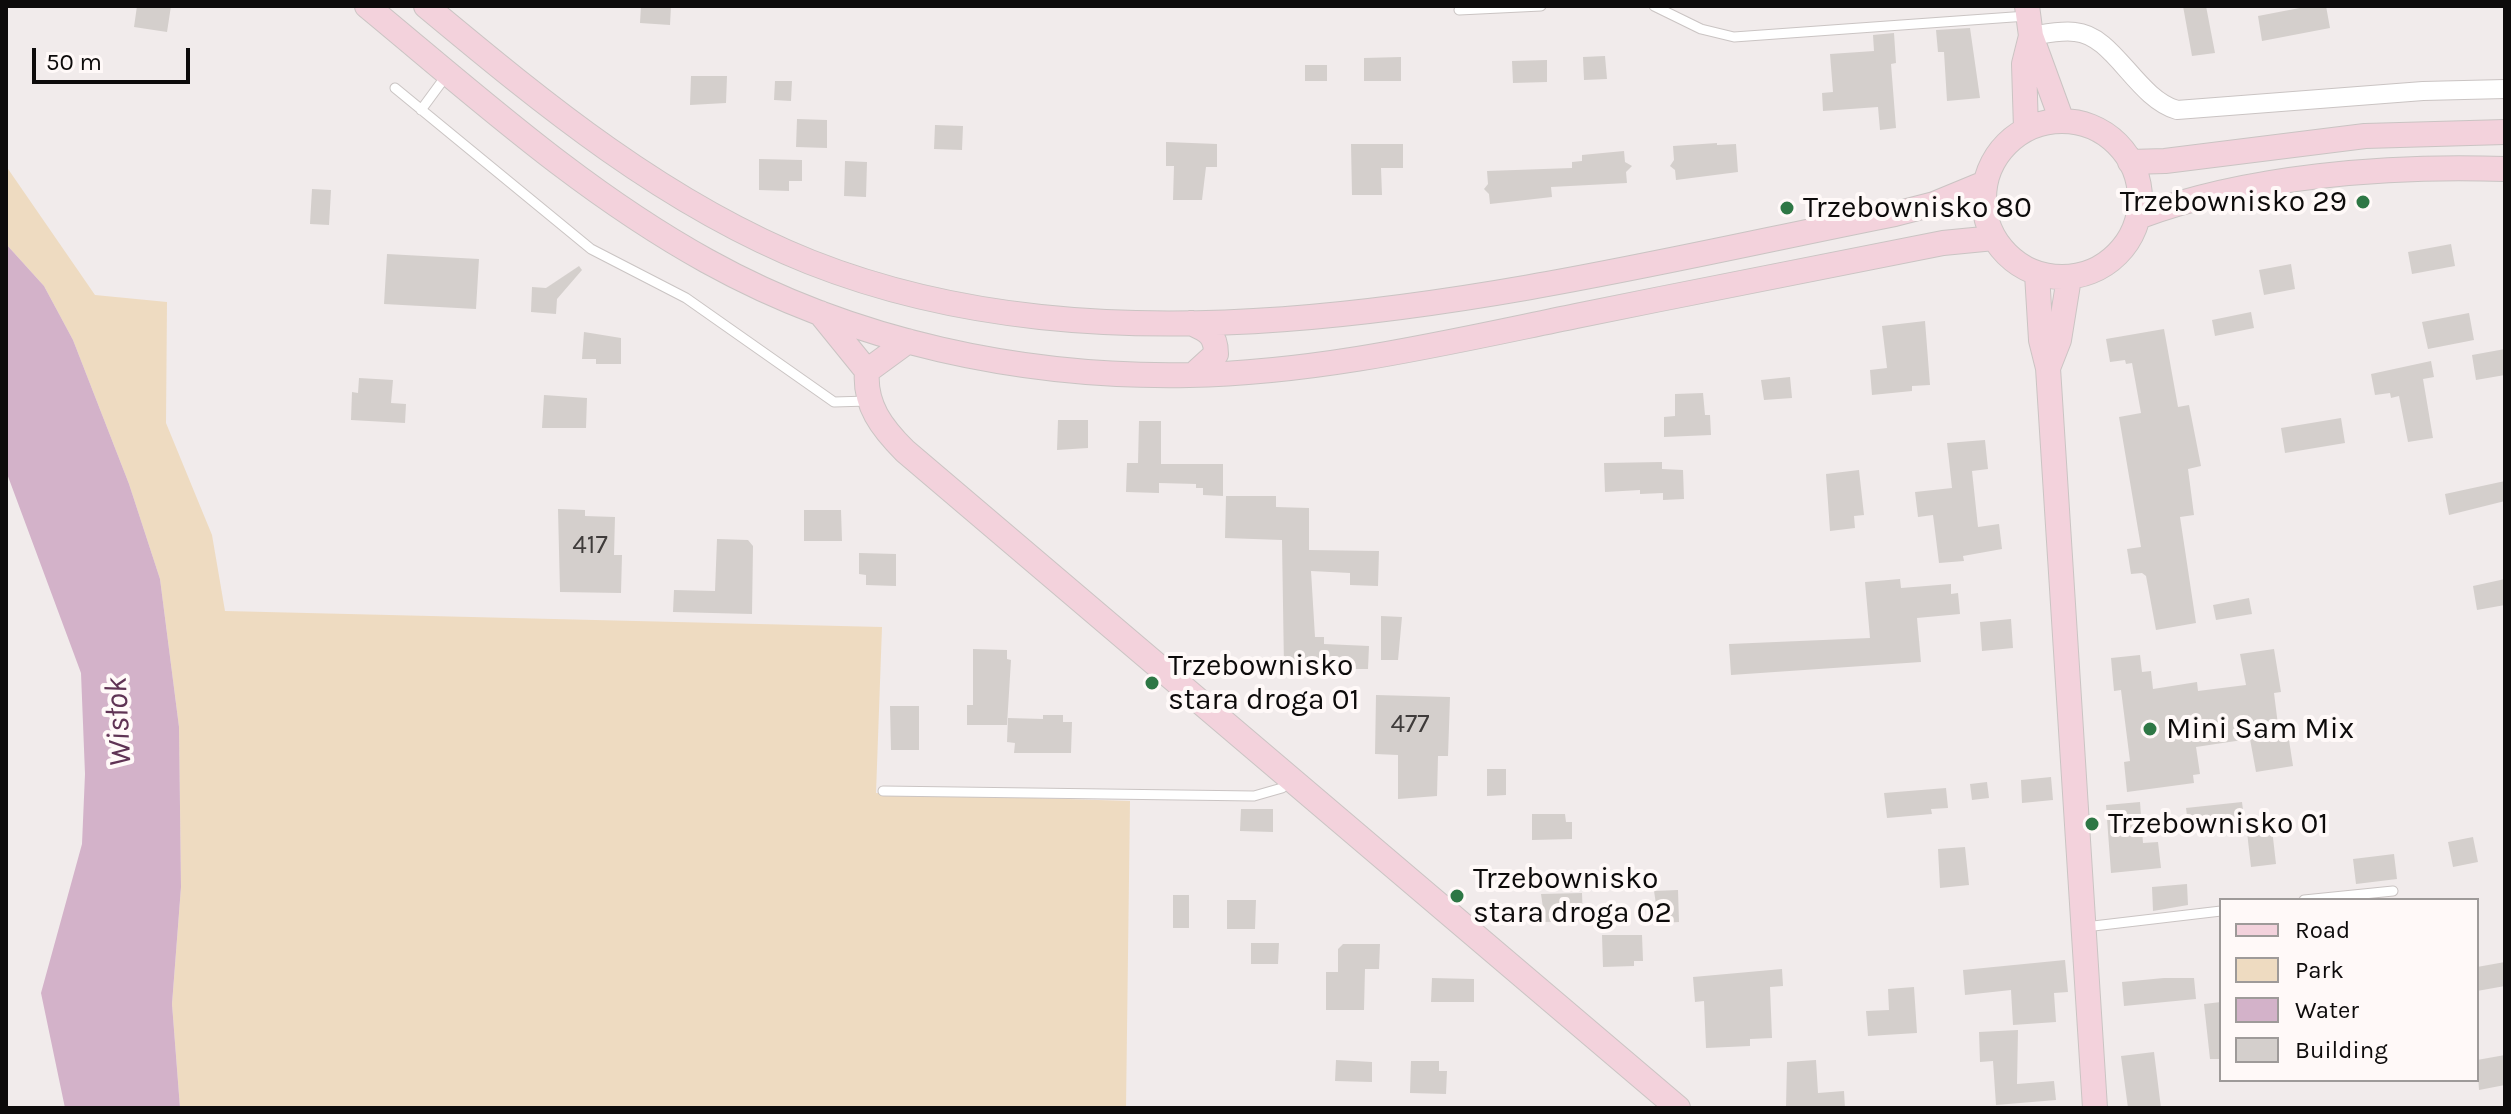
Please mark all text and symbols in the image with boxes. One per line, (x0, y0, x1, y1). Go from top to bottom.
scale bar (36, 32, 194, 82)
text: 50 m (46, 48, 102, 76)
place label: Trzebownisko 29 (2120, 184, 2347, 220)
place label: Trzebownisko 80 (1803, 190, 2032, 226)
marker: Trzebownisko 29 (2354, 193, 2372, 211)
marker: Trzebownisko 80 (1778, 199, 1796, 217)
house number: 417 (572, 530, 608, 562)
place label: Trzebownisko stara droga 01 (1168, 648, 1359, 718)
marker: Trzebownisko stara droga 01 (1143, 674, 1161, 692)
water label: Wisłok (97, 676, 141, 768)
house number: 477 (1391, 709, 1429, 741)
place label: Mini Sam Mix (2166, 711, 2354, 747)
marker: Mini Sam Mix (2141, 720, 2159, 738)
place label: Trzebownisko 01 (2108, 806, 2328, 842)
marker: Trzebownisko 01 (2083, 815, 2101, 833)
place label: Trzebownisko stara droga 02 (1473, 861, 1672, 932)
marker: Trzebownisko stara droga 02 (1448, 887, 1466, 905)
legend (2219, 898, 2479, 1082)
text: Road (2295, 916, 2350, 944)
text: Park (2295, 956, 2344, 984)
text: Water (2295, 996, 2359, 1024)
text: Building (2295, 1036, 2388, 1064)

